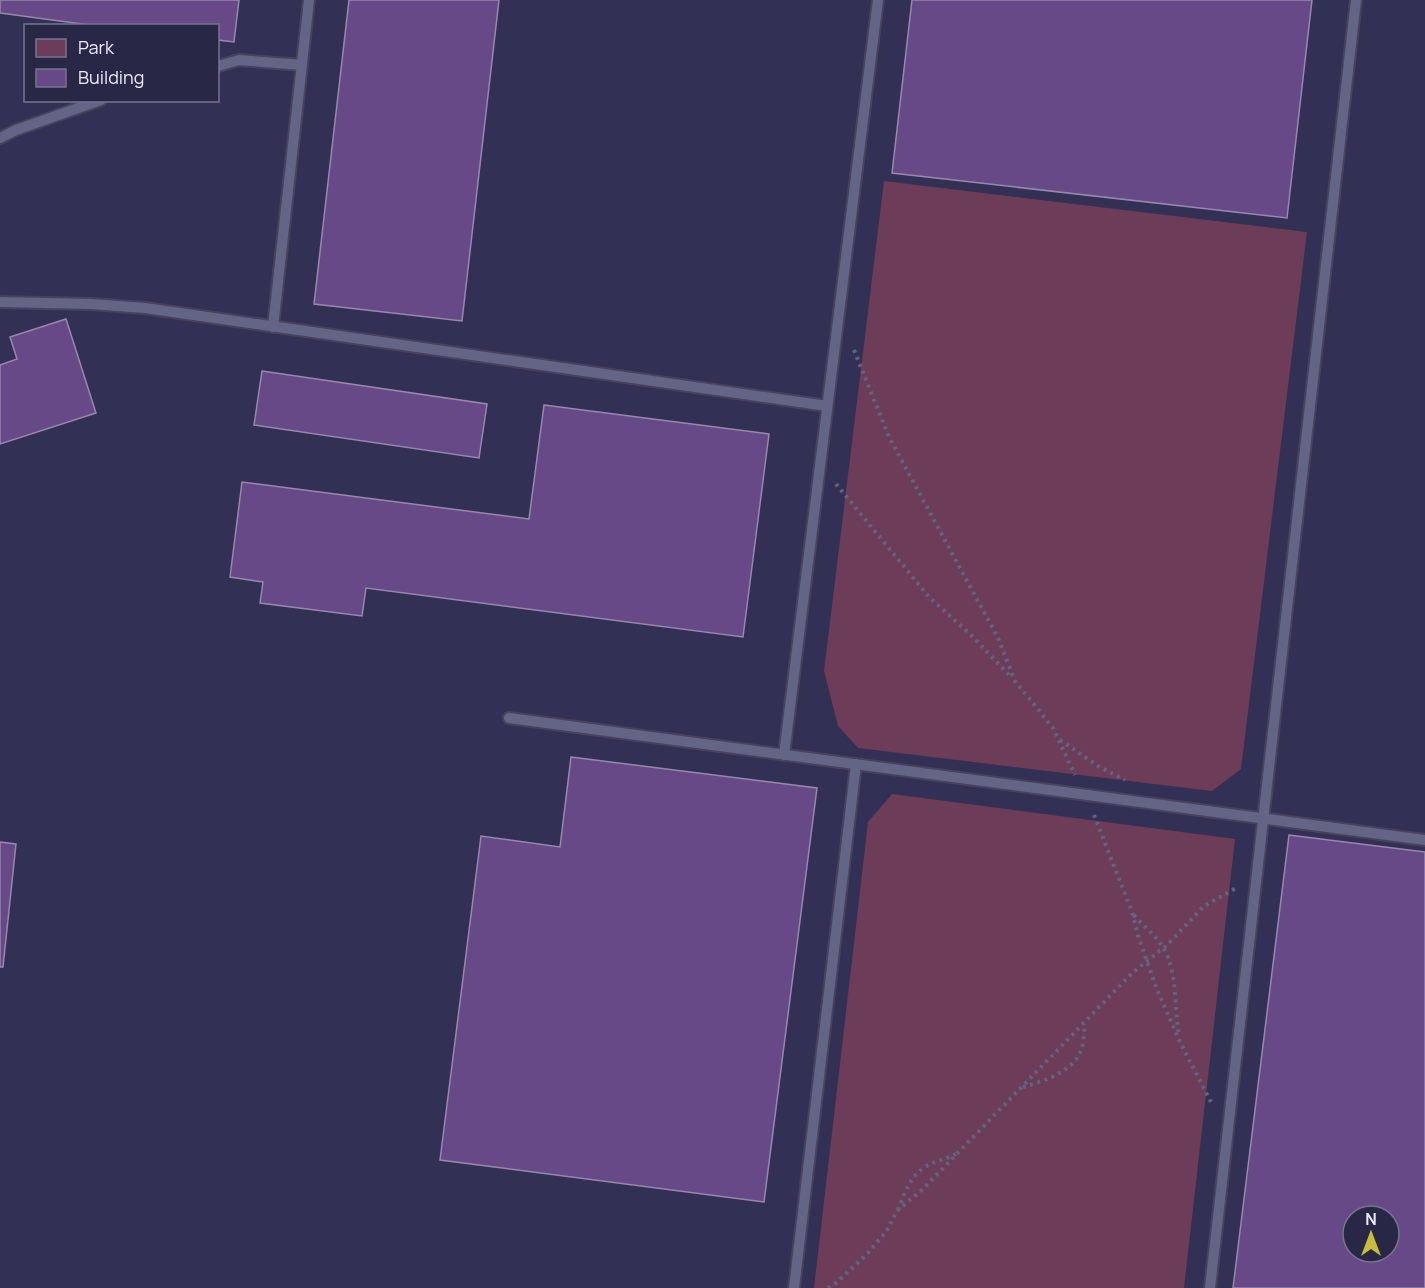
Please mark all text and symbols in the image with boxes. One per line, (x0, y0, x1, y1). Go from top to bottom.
legend (24, 24, 219, 102)
text: Park (78, 35, 115, 59)
text: Building (78, 65, 144, 89)
north arrow (1341, 1204, 1401, 1264)
text: N (1365, 1208, 1377, 1230)

